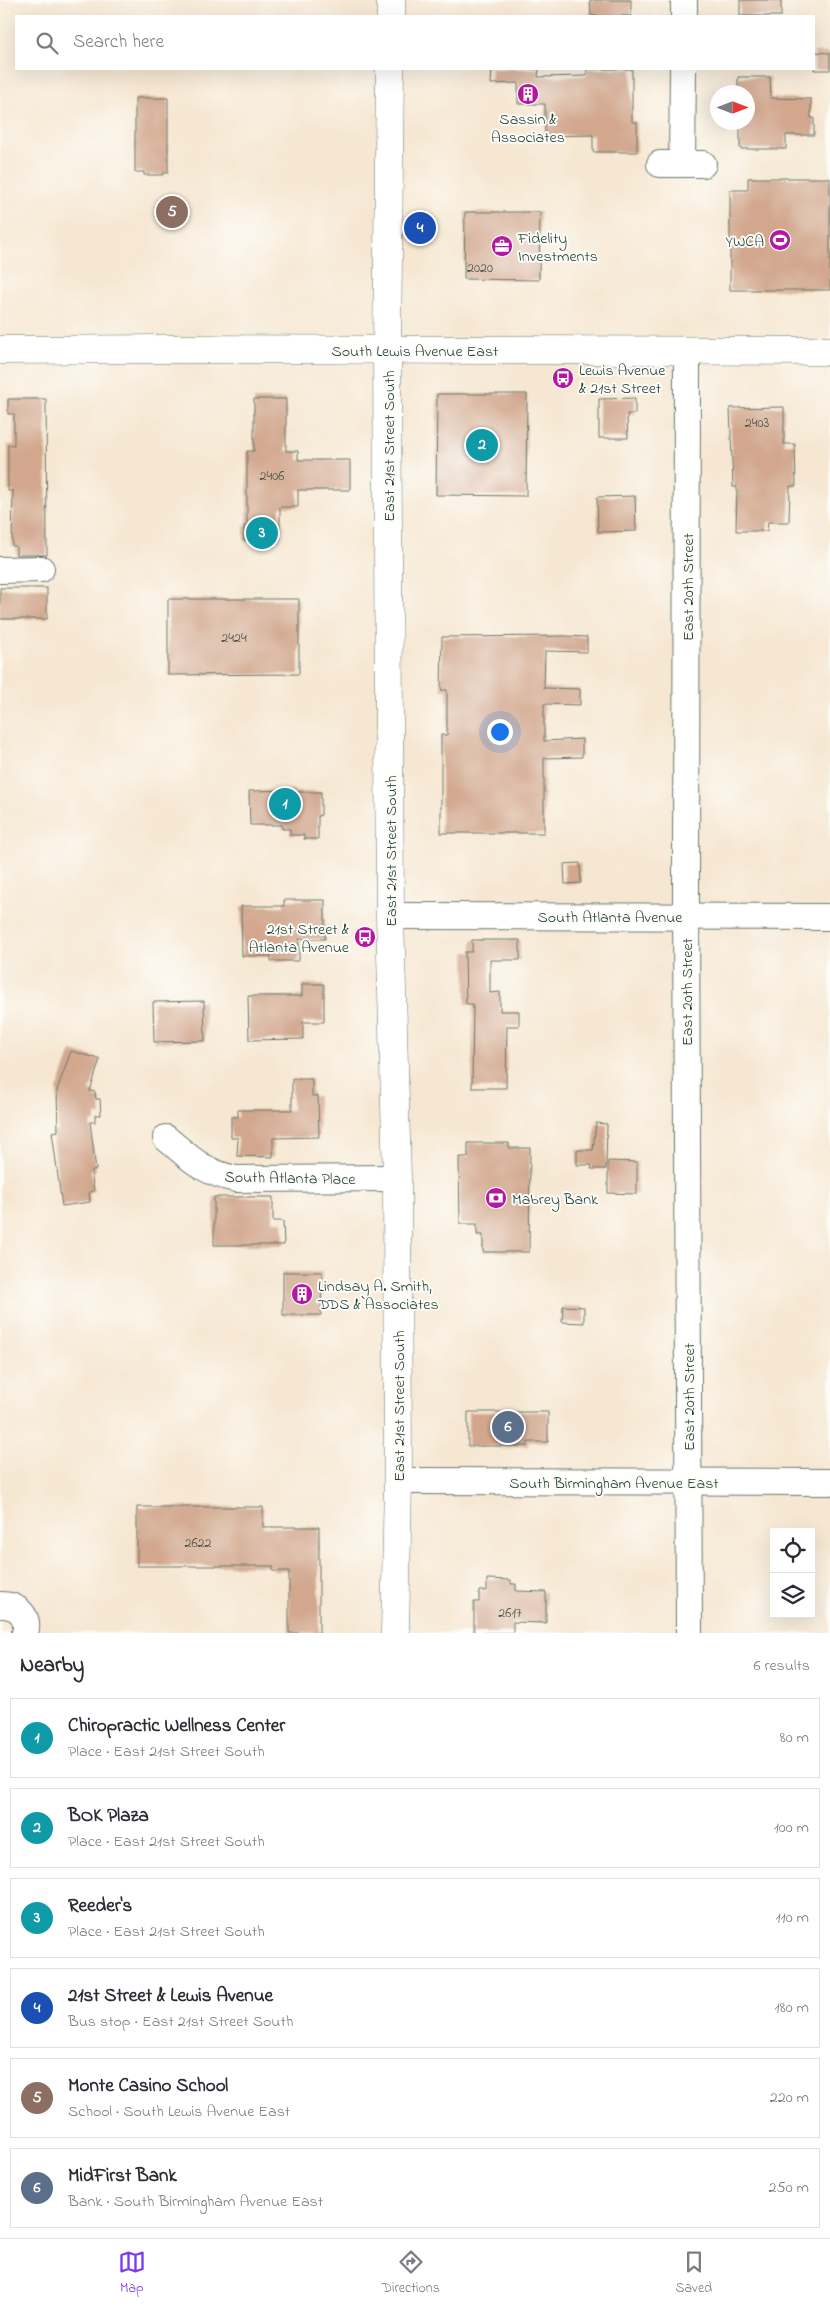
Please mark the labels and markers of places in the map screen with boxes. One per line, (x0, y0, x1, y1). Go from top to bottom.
building icon: Sassin & Associates (516, 82, 540, 106)
place label: Sassin & Associates (491, 108, 565, 150)
pin: 5 (156, 193, 188, 231)
pin: 4 (404, 209, 436, 247)
place label: Fidelity Investments (517, 227, 598, 269)
sports icon: YWCA (768, 228, 792, 252)
place label: YWCA (726, 230, 764, 254)
office icon: Fidelity Investments (490, 234, 514, 258)
place label: Lewis Avenue & 21st Street (579, 359, 666, 401)
bus stop icon: Lewis Avenue & 21st Street (551, 366, 575, 390)
pin: 2 (466, 426, 498, 464)
pin: 3 (246, 514, 278, 552)
pin: 1 (269, 785, 301, 823)
place label: 21st Street & Atlanta Avenue (249, 918, 350, 960)
bus stop icon: 21st Street & Atlanta Avenue (353, 925, 377, 949)
bank icon: Mabrey Bank (484, 1186, 508, 1210)
place label: Mabrey Bank (512, 1188, 599, 1212)
place label: Lindsay A. Smith, DDS & Associates (317, 1275, 439, 1317)
building icon: Lindsay A. Smith, DDS & Associates (290, 1282, 314, 1306)
pin: 6 (492, 1408, 524, 1446)

